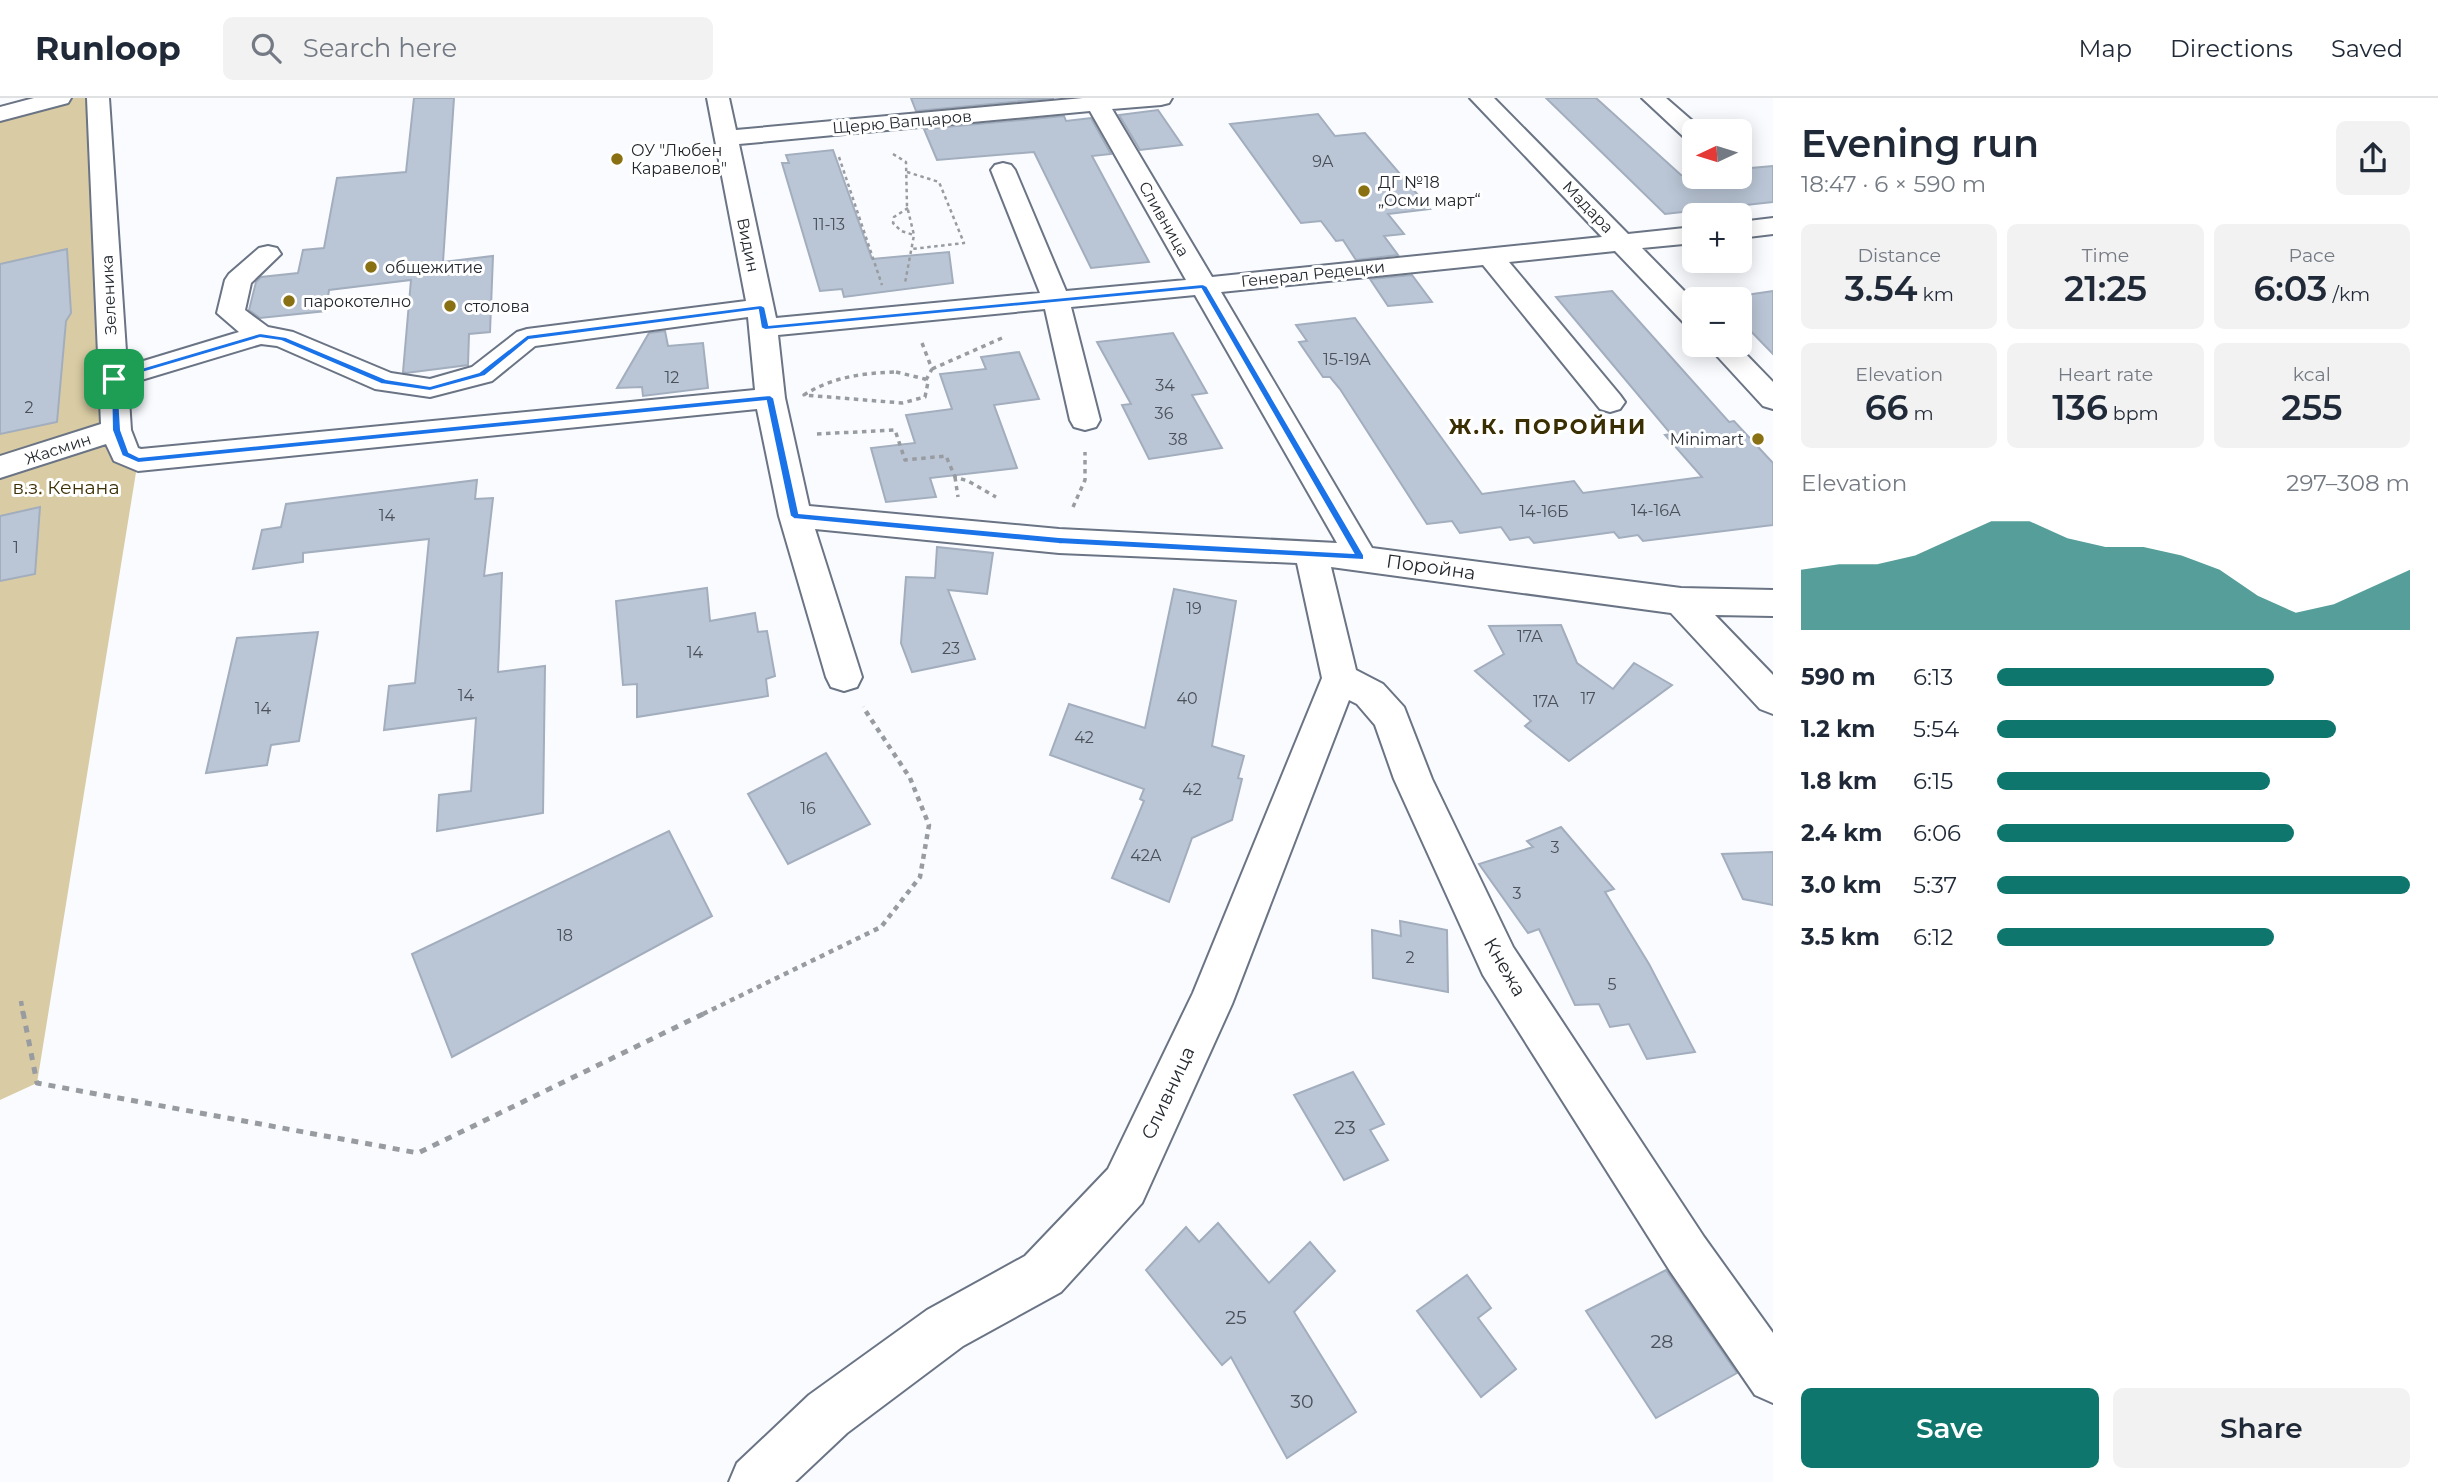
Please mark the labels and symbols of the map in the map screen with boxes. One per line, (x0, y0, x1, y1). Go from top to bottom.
street label: Щерю Вапцаров (832, 106, 972, 138)
north arrow (1682, 119, 1752, 189)
place label: ОУ "Любен Каравелов" (631, 141, 727, 178)
marker: ОУ "Любен Каравелов" (609, 151, 625, 167)
house number: 9А (1312, 152, 1334, 171)
place label: ДГ №18 „Осми март“ (1378, 173, 1481, 210)
street label: Мадара (1559, 177, 1617, 237)
street label: Сливница (1135, 178, 1193, 260)
marker: ДГ №18 „Осми март“ (1356, 183, 1372, 199)
house number: 11-13 (813, 215, 845, 234)
street label: Видин (733, 216, 763, 274)
street label: Зеленика (97, 255, 121, 335)
street label: Генерал Редецки (1240, 257, 1386, 291)
place label: общежитие (385, 258, 483, 277)
marker: общежитие (363, 259, 379, 275)
place label: парокотелно (303, 292, 411, 311)
marker: парокотелно (281, 293, 297, 309)
place label: столова (464, 297, 530, 316)
marker: столова (442, 298, 458, 314)
pin (84, 349, 144, 409)
house number: 15-19А (1323, 350, 1371, 369)
house number: 12 (665, 368, 679, 387)
house number: 34 (1155, 376, 1175, 395)
house number: 2 (24, 398, 34, 417)
house number: 36 (1155, 404, 1174, 423)
district label: Ж.К. ПОРОЙНИ (1449, 414, 1647, 439)
street label: Жасмин (22, 429, 94, 469)
house number: 38 (1168, 430, 1188, 449)
place label: Minimart (1670, 430, 1744, 449)
marker: Minimart (1750, 431, 1766, 447)
park label: в.з. Кенана (12, 476, 120, 499)
house number: 14-16А (1631, 501, 1681, 520)
house number: 14-16Б (1519, 502, 1569, 521)
house number: 14 (379, 506, 396, 525)
house number: 1 (13, 538, 19, 557)
street label: Поройна (1385, 549, 1477, 585)
house number: 19 (1186, 599, 1202, 618)
house number: 17А (1517, 627, 1543, 646)
house number: 23 (942, 639, 960, 658)
house number: 14 (687, 643, 704, 662)
house number: 14 (458, 686, 475, 705)
house number: 40 (1176, 689, 1198, 708)
house number: 17 (1580, 689, 1596, 708)
house number: 17А (1533, 692, 1559, 711)
house number: 14 (255, 699, 272, 718)
house number: 42 (1074, 728, 1094, 747)
house number: 42 (1182, 780, 1202, 799)
house number: 16 (800, 799, 816, 818)
house number: 3 (1550, 838, 1560, 857)
house number: 42А (1130, 846, 1162, 865)
house number: 3 (1512, 884, 1522, 903)
house number: 18 (557, 926, 573, 945)
street label: Кнежа (1479, 934, 1531, 1000)
house number: 2 (1405, 948, 1415, 967)
house number: 5 (1607, 975, 1617, 994)
street label: Сливница (1137, 1043, 1199, 1143)
house number: 23 (1334, 1116, 1356, 1139)
house number: 25 (1225, 1306, 1247, 1329)
house number: 28 (1651, 1330, 1673, 1353)
house number: 30 (1290, 1390, 1314, 1413)

